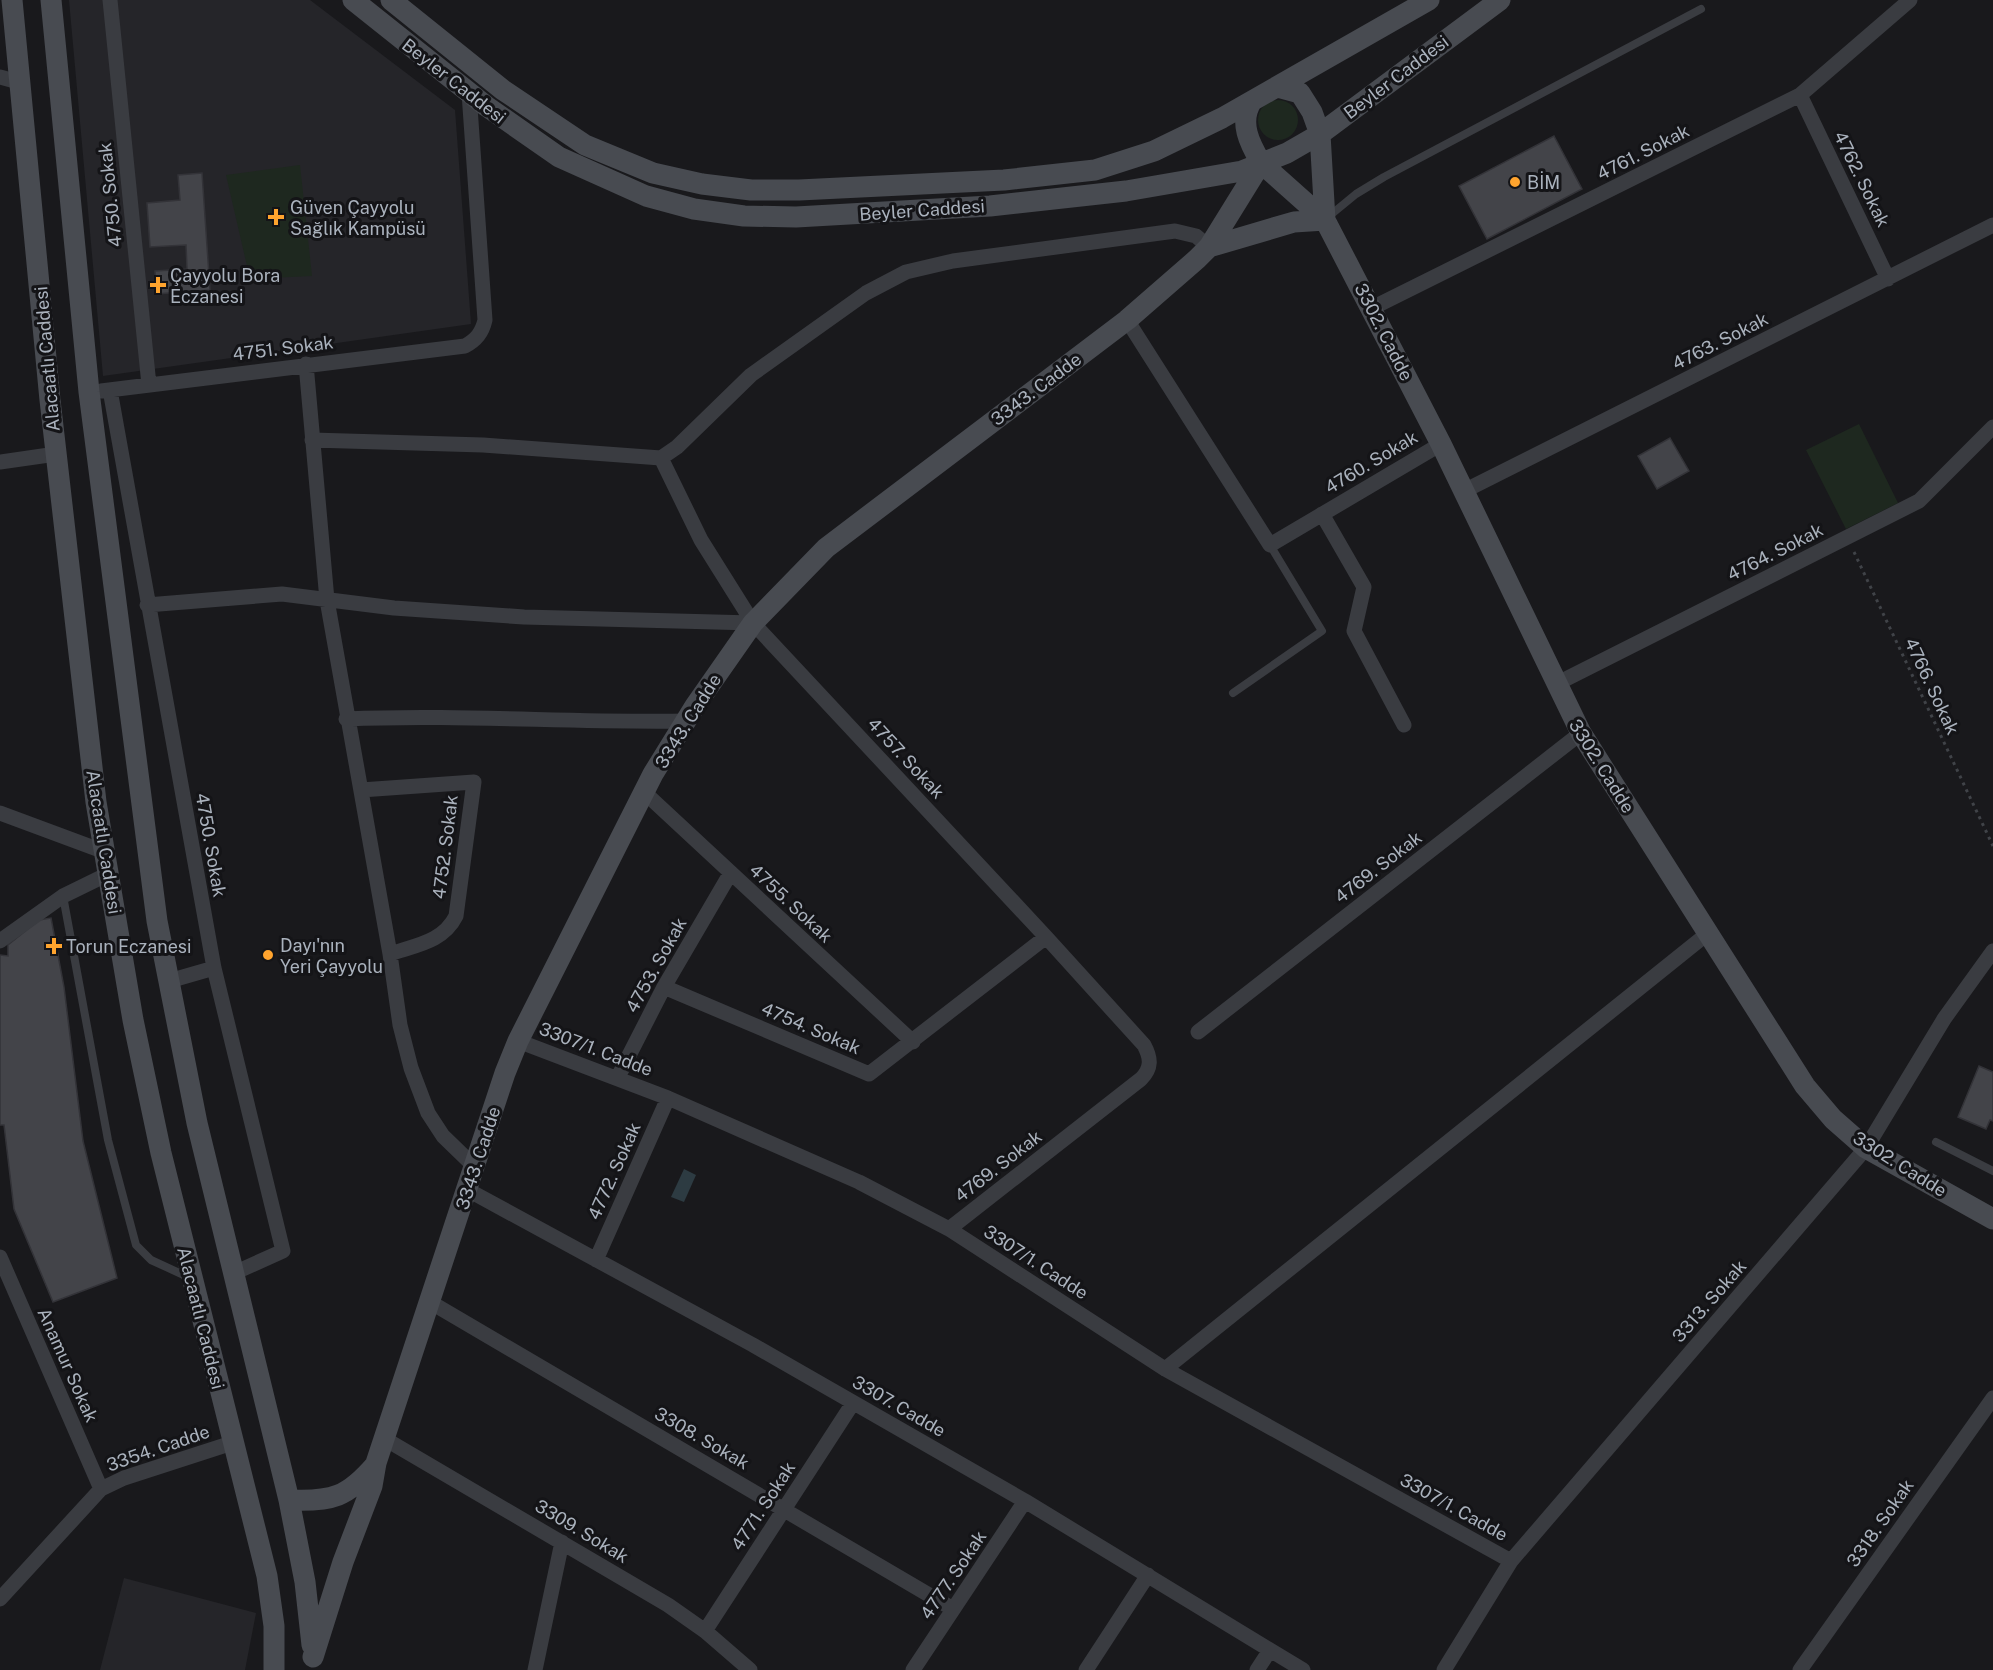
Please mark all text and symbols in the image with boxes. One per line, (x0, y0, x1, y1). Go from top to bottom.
street label: Beyler Caddesi (1339, 31, 1453, 123)
street label: Beyler Caddesi (398, 34, 510, 128)
street label: 4761. Sokak (1593, 120, 1693, 184)
street label: 4762. Sokak (1830, 128, 1894, 230)
street label: 4750. Sokak (94, 142, 126, 248)
place label: BİM (1527, 171, 1560, 193)
marker: BİM (1508, 175, 1522, 189)
street label: Beyler Caddesi (858, 195, 986, 225)
place label: Güven Çayyolu Sağlık Kampüsü (290, 197, 426, 239)
marker: Güven Çayyolu Sağlık Kampüsü (267, 208, 285, 226)
place label: Çayyolu Bora Eczanesi (170, 265, 280, 307)
marker: Çayyolu Bora Eczanesi (151, 278, 165, 292)
street label: 3302. Cadde (1350, 280, 1418, 384)
street label: Alacaatlı Caddesi (30, 285, 64, 433)
street label: 4763. Sokak (1669, 308, 1771, 374)
street label: 4751. Sokak (231, 331, 335, 365)
street label: 3343. Cadde (987, 348, 1085, 430)
street label: 4760. Sokak (1321, 426, 1421, 498)
street label: 4764. Sokak (1724, 519, 1826, 585)
street label: 4766. Sokak (1900, 634, 1964, 738)
street label: 3343. Cadde (651, 670, 725, 772)
street label: 4757. Sokak (863, 713, 949, 803)
street label: 3302. Cadde (1565, 715, 1639, 817)
street label: Alacaatlı Caddesi (82, 768, 126, 916)
street label: 4750. Sokak (192, 791, 230, 899)
street label: 4752. Sokak (428, 794, 462, 900)
street label: 4769. Sokak (1330, 827, 1426, 907)
street label: 4755. Sokak (745, 859, 837, 947)
street label: 4753. Sokak (621, 914, 691, 1016)
place label: Dayı'nın Yeri Çayyolu (280, 935, 383, 977)
place label: Torun Eczanesi (66, 936, 191, 957)
marker: Torun Eczanesi (47, 939, 61, 953)
marker: Dayı'nın Yeri Çayyolu (261, 948, 275, 962)
street label: 4754. Sokak (758, 998, 864, 1058)
street label: 3307/1. Cadde (536, 1018, 656, 1080)
street label: 3343. Cadde (451, 1104, 505, 1212)
street label: 4772. Sokak (583, 1119, 645, 1223)
street label: 4769. Sokak (950, 1126, 1046, 1206)
street label: 3302. Cadde (1849, 1127, 1951, 1201)
street label: 3307/1. Cadde (980, 1221, 1092, 1303)
street label: Alacaatlı Caddesi (173, 1245, 229, 1391)
street label: 3313. Sokak (1668, 1256, 1750, 1346)
street label: Anamur Sokak (33, 1305, 103, 1425)
street label: 3307. Cadde (849, 1371, 949, 1441)
street label: 3308. Sokak (651, 1403, 753, 1473)
street label: 3354. Cadde (104, 1421, 212, 1475)
street label: 4771. Sokak (727, 1458, 799, 1554)
street label: 3307/1. Cadde (1397, 1469, 1511, 1545)
street label: 3318. Sokak (1842, 1475, 1918, 1571)
street label: 3309. Sokak (532, 1495, 632, 1567)
street label: 4777. Sokak (916, 1527, 990, 1623)

